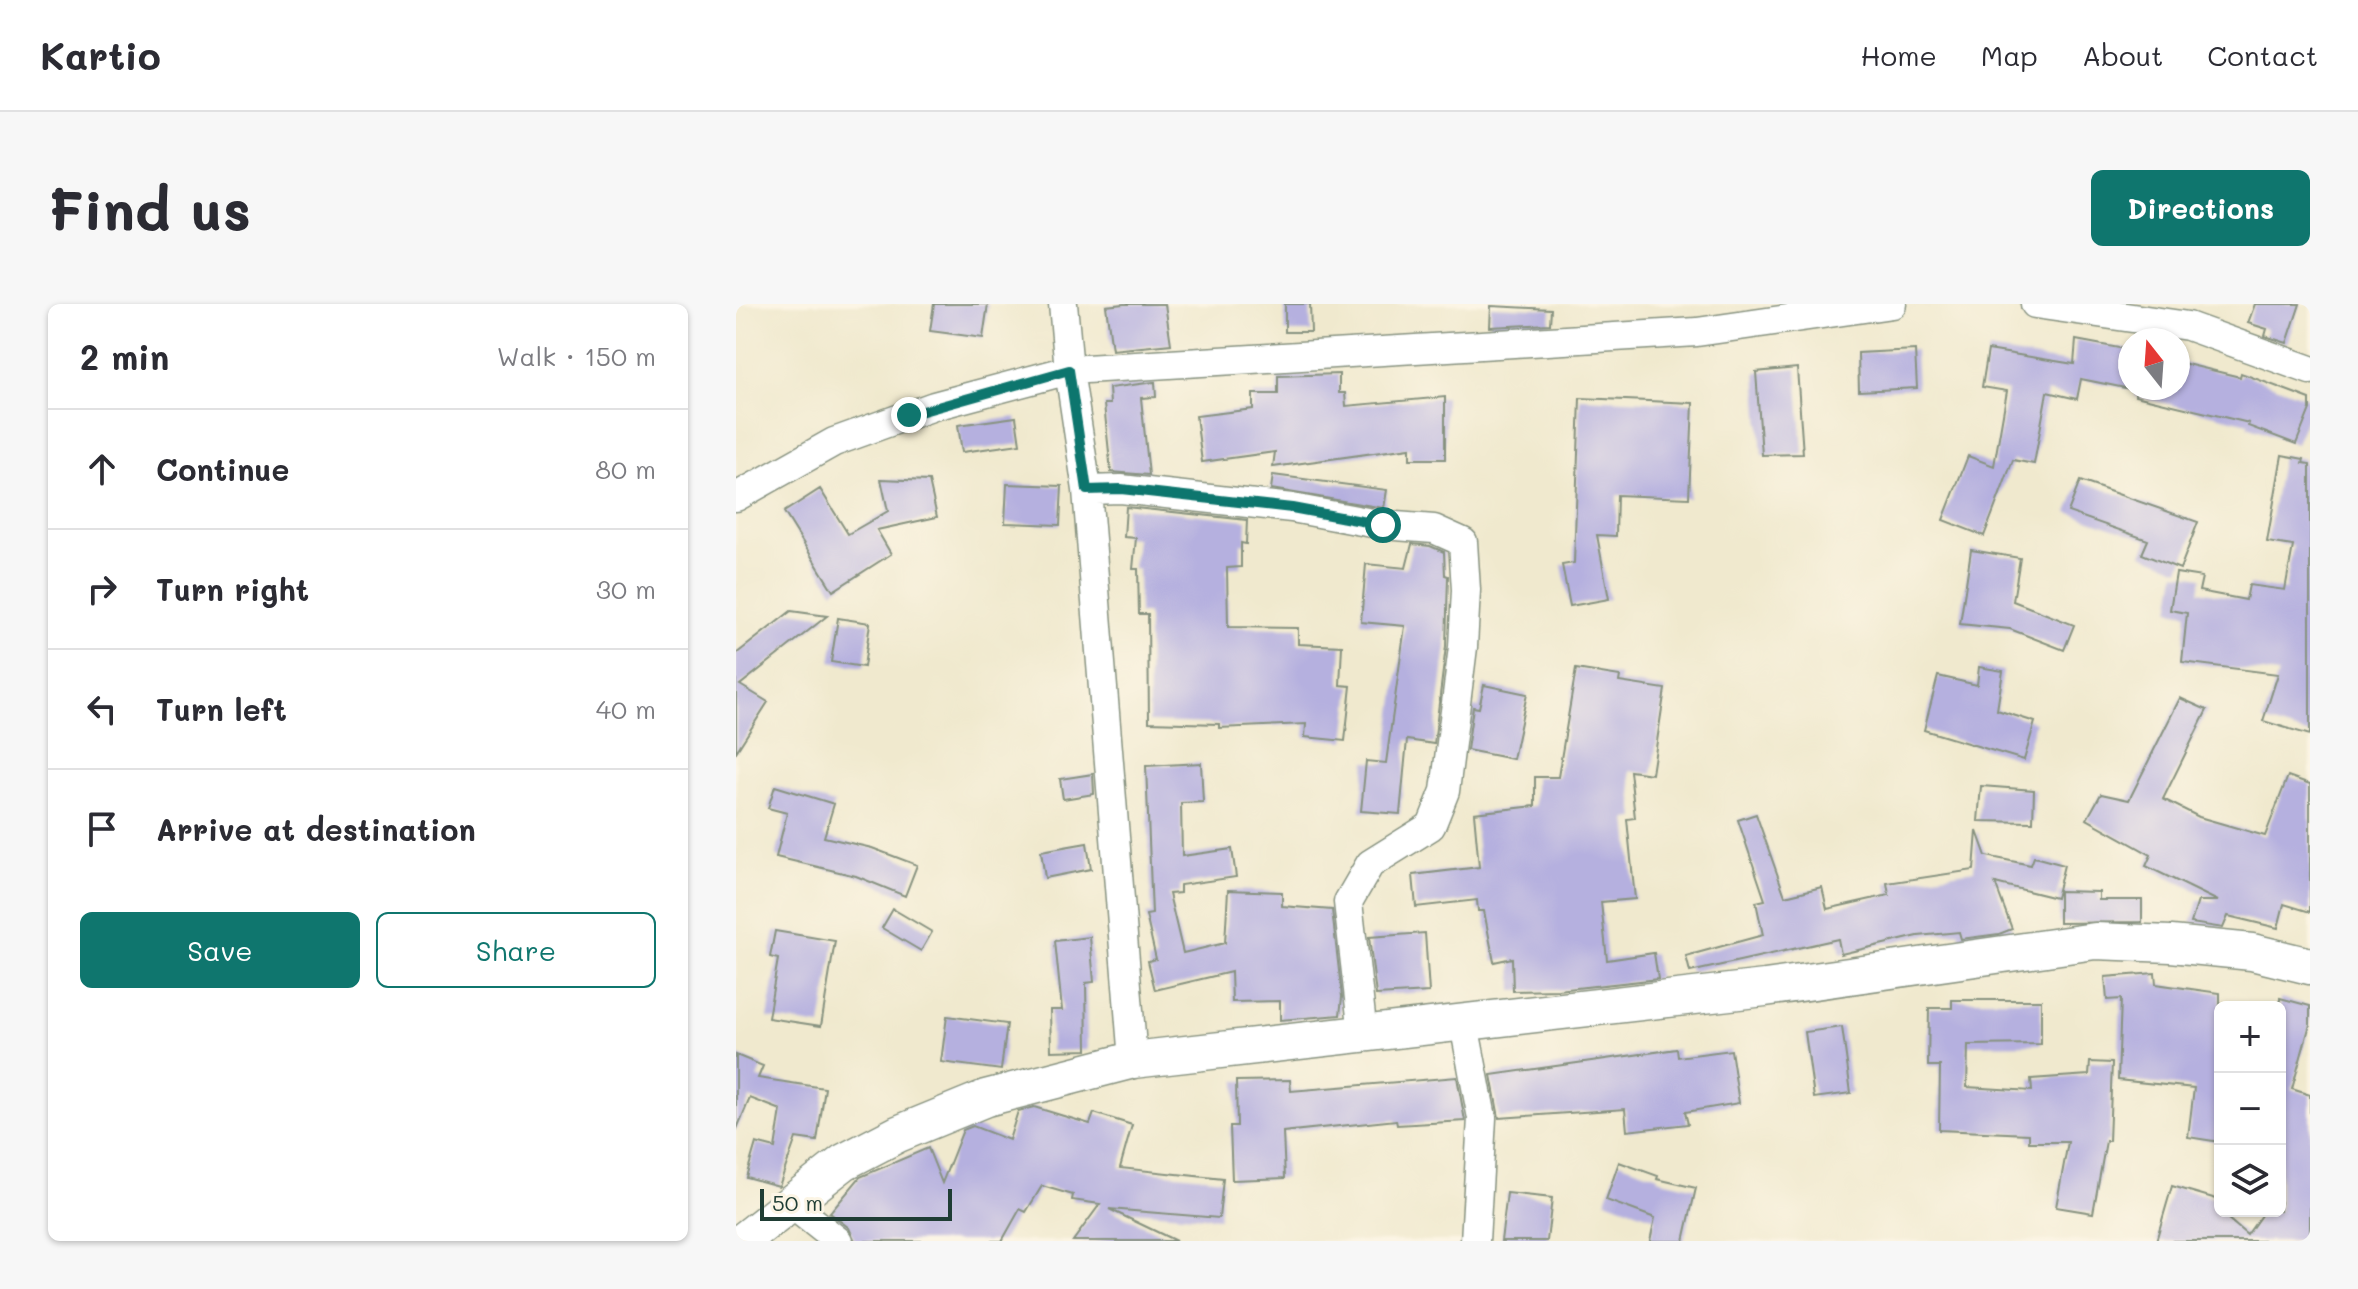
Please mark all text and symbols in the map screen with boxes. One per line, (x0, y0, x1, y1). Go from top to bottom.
text: Kartio (40, 30, 161, 80)
text: Home (1861, 37, 1937, 73)
text: Map (1981, 37, 2038, 73)
text: About (2082, 37, 2163, 73)
text: Contact (2207, 37, 2318, 73)
button: Directions (2091, 170, 2310, 246)
text: Find us (48, 172, 251, 245)
north arrow (2118, 328, 2190, 400)
text: 2 min (80, 334, 169, 379)
text: Walk · 150 m (497, 339, 656, 373)
route end (891, 397, 927, 433)
icon: ahead (80, 447, 124, 491)
text: Continue (156, 449, 289, 489)
text: 80 m (595, 452, 656, 486)
route start (1365, 507, 1401, 543)
icon: right (80, 567, 124, 611)
text: Turn right (156, 569, 309, 609)
text: 30 m (596, 572, 656, 606)
icon: left (80, 687, 124, 731)
text: Turn left (156, 689, 287, 729)
text: 40 m (596, 692, 656, 726)
icon: arrive (80, 807, 124, 851)
text: Arrive at destination (156, 809, 476, 849)
button: Save (80, 912, 360, 988)
button: Share (376, 912, 656, 988)
map controls (2214, 1001, 2286, 1217)
button: + (2214, 1001, 2286, 1073)
button: − (2214, 1073, 2286, 1145)
button: layers (2214, 1145, 2286, 1217)
scale bar (760, 1185, 952, 1221)
text: 50 m (772, 1188, 823, 1217)

